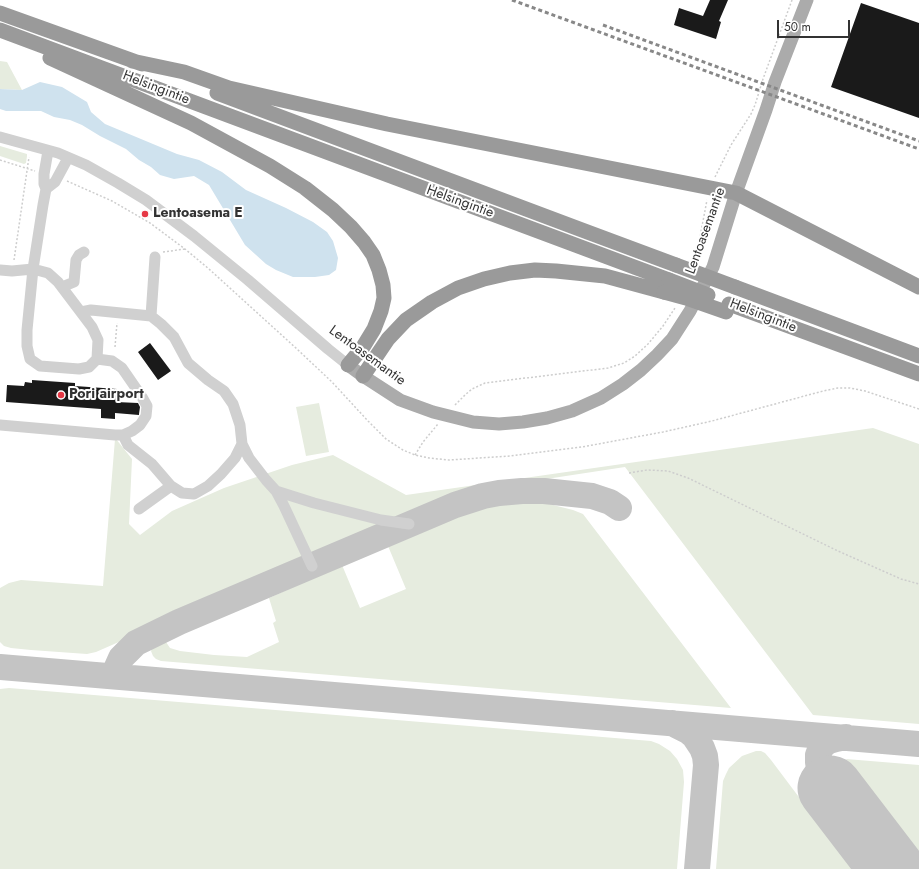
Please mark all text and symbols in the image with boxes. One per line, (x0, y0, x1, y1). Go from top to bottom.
scale bar (779, 12, 852, 38)
text: 50 m (784, 18, 811, 36)
street label: Helsingintie (120, 68, 192, 108)
street label: Helsingintie (424, 182, 496, 222)
street label: Lentoasemantie (683, 186, 729, 276)
place label: Lentoasema E (153, 206, 243, 222)
marker: Lentoasema E (140, 209, 150, 219)
street label: Helsingintie (727, 296, 799, 336)
street label: Lentoasemantie (325, 323, 409, 389)
place label: Pori airport (69, 387, 144, 403)
marker: Pori airport (56, 390, 66, 400)

